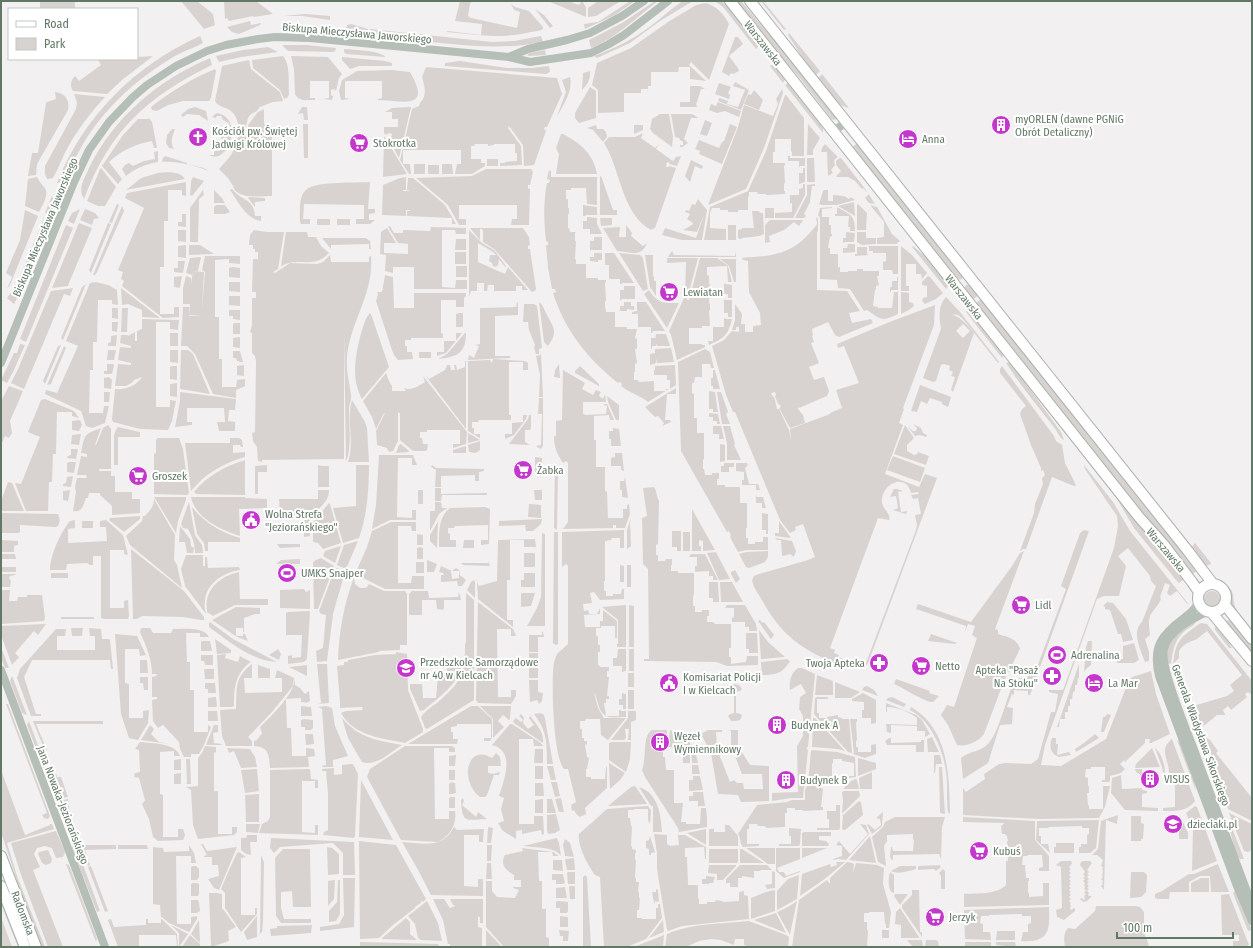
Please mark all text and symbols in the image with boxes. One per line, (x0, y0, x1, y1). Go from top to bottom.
legend (8, 8, 138, 60)
text: Road (44, 17, 69, 31)
street label: Warszawska (741, 18, 784, 68)
street label: Biskupa Mieczysława Jaworskiego (282, 20, 432, 47)
text: Park (44, 37, 66, 51)
place label: myORLEN (dawne PGNiG Obrót Detaliczny) (1015, 113, 1124, 139)
building icon: myORLEN (dawne PGNiG Obrót Detaliczny) (990, 114, 1012, 136)
place label: Kościół pw. Świętej Jadwigi Królowej (212, 124, 298, 151)
church icon: Kościół pw. Świętej Jadwigi Królowej (187, 126, 209, 148)
hotel icon: Anna (897, 128, 919, 150)
supermarket icon: Stokrotka (348, 132, 370, 154)
place label: Anna (922, 133, 945, 146)
place label: Stokrotka (373, 137, 416, 150)
street label: Biskupa Mieczysława Jaworskiego (10, 156, 81, 299)
street label: Warszawska (942, 272, 985, 322)
supermarket icon: Lewiatan (658, 281, 680, 303)
place label: Lewiatan (683, 286, 723, 299)
supermarket icon: Żabka (512, 459, 534, 481)
place label: Żabka (537, 463, 564, 477)
supermarket icon: Groszek (127, 465, 149, 487)
place label: Groszek (152, 470, 188, 483)
place label: Wolna Strefa "Jeziorańskiego" (265, 508, 338, 534)
public building icon: Wolna Strefa "Jeziorańskiego" (240, 509, 262, 531)
street label: Warszawska (1143, 526, 1188, 575)
sports icon: UMKS Snajper (276, 562, 298, 584)
place label: UMKS Snajper (301, 567, 364, 580)
supermarket icon: Lidl (1010, 594, 1032, 616)
place label: Lidl (1035, 599, 1052, 612)
sports icon: Adrenalina (1046, 644, 1068, 666)
place label: Adrenalina (1071, 649, 1120, 662)
pharmacy icon: Twoja Apteka (868, 652, 890, 674)
supermarket icon: Netto (910, 655, 932, 677)
place label: Przedszkole Samorządowe nr 40 w Kielcach (420, 656, 538, 682)
school or university icon: Przedszkole Samorządowe nr 40 w Kielcach (395, 657, 417, 679)
place label: Twoja Apteka (806, 657, 865, 670)
place label: Netto (935, 660, 960, 673)
street label: Generała Władysława Sikorskiego (1169, 663, 1232, 808)
place label: Apteka "Pasaż Na Stoku" (976, 664, 1039, 690)
pharmacy icon: Apteka "Pasaż Na Stoku" (1041, 665, 1063, 687)
place label: Komisariat Policji I w Kielcach (683, 671, 761, 697)
public building icon: Komisariat Policji I w Kielcach (658, 672, 680, 694)
hotel icon: La Mar (1083, 672, 1105, 694)
place label: La Mar (1108, 677, 1138, 690)
building icon: Budynek A (766, 714, 788, 736)
place label: Budynek A (791, 719, 839, 732)
place label: Węzeł Wymiennikowy (674, 730, 741, 756)
building icon: Węzeł Wymiennikowy (649, 731, 671, 753)
street label: Jana Nowaka-Jeziorańskiego (34, 744, 91, 867)
building icon: VISUS (1139, 768, 1161, 790)
building icon: Budynek B (775, 769, 797, 791)
place label: VISUS (1164, 773, 1190, 786)
place label: Budynek B (800, 774, 848, 787)
school or university icon: dzieciaki.pl (1162, 813, 1184, 835)
place label: dzieciaki.pl (1187, 818, 1237, 831)
supermarket icon: Kubuś (968, 840, 990, 862)
place label: Kubuś (993, 845, 1021, 858)
street label: Radomska (8, 889, 37, 937)
supermarket icon: Jerzyk (924, 906, 946, 928)
place label: Jerzyk (949, 911, 976, 924)
scale bar (1117, 914, 1233, 940)
text: 100 m (1123, 921, 1152, 935)

